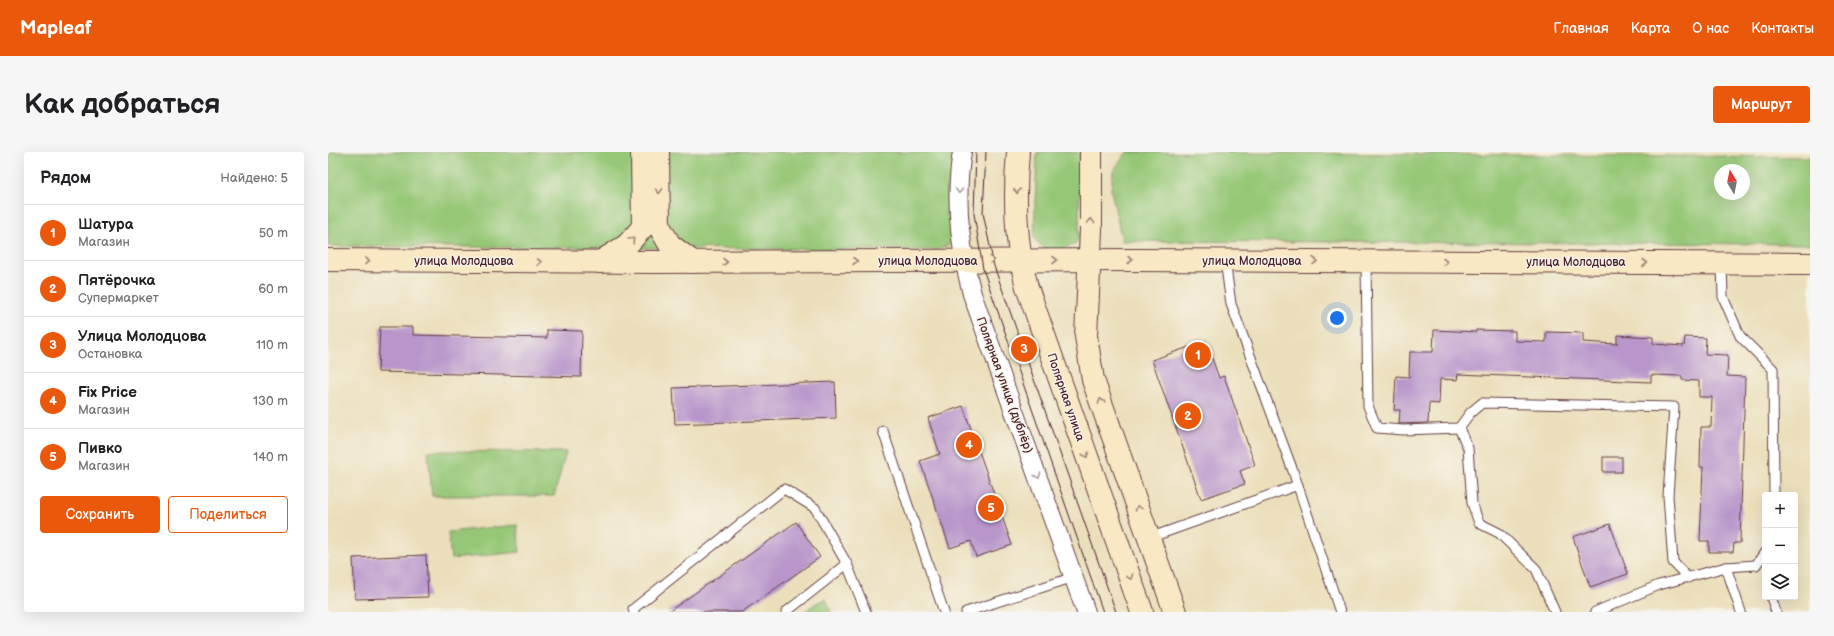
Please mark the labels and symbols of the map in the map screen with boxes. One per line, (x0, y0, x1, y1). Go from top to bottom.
north arrow (1714, 164, 1750, 200)
one-way arrow (654, 188, 663, 194)
one-way arrow (954, 188, 963, 194)
one-way arrow (1013, 188, 1021, 194)
one-way arrow (1087, 218, 1095, 224)
one-way arrow (627, 237, 634, 244)
street label: улица Молодцова (414, 254, 514, 269)
street label: улица Молодцова (878, 254, 978, 269)
street label: улица Молодцова (1202, 254, 1302, 269)
street label: улица Молодцова (1526, 255, 1626, 270)
one-way arrow (989, 256, 995, 264)
one-way arrow (1052, 256, 1058, 264)
one-way arrow (1127, 256, 1133, 264)
one-way arrow (364, 257, 370, 265)
one-way arrow (852, 257, 858, 265)
one-way arrow (1312, 257, 1318, 265)
one-way arrow (536, 258, 542, 266)
one-way arrow (722, 258, 728, 266)
one-way arrow (1442, 258, 1448, 266)
one-way arrow (1642, 259, 1648, 267)
your location (1327, 308, 1347, 328)
street label: Полярная улица (дублёр) (973, 315, 1036, 455)
pin: 3 (1011, 334, 1037, 364)
pin: 1 (1185, 340, 1211, 370)
street label: Полярная улица (1043, 351, 1088, 443)
one-way arrow (1097, 398, 1105, 405)
pin: 2 (1175, 401, 1201, 431)
pin: 4 (956, 430, 982, 460)
one-way arrow (1082, 451, 1090, 458)
one-way arrow (1033, 472, 1041, 479)
pin: 5 (978, 493, 1004, 523)
one-way arrow (1134, 504, 1143, 511)
one-way arrow (1125, 574, 1133, 581)

